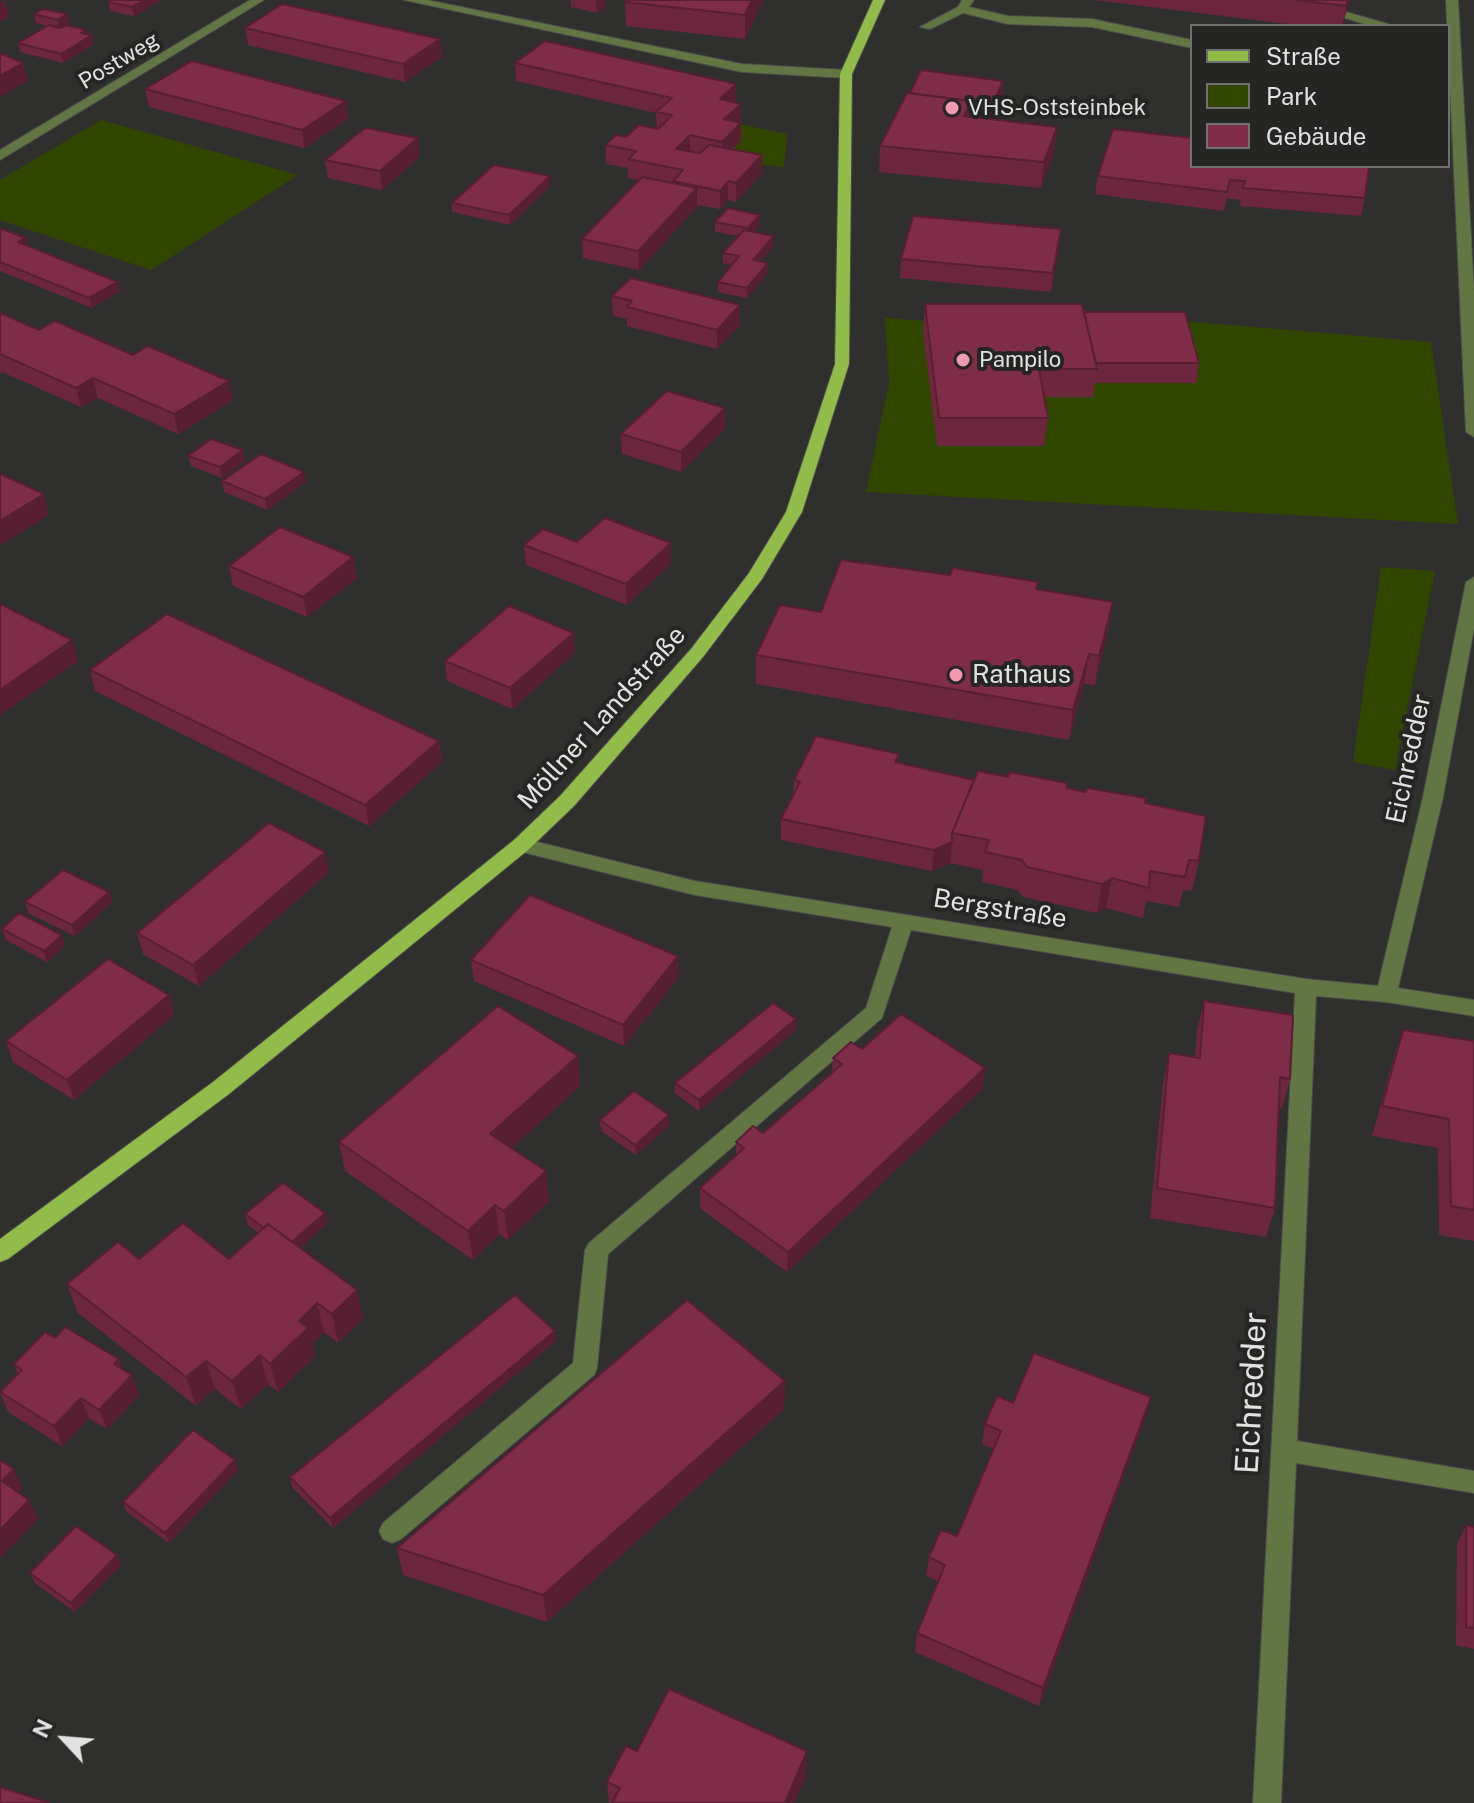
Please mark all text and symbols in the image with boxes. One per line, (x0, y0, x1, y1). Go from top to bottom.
legend (1190, 24, 1450, 168)
street label: Postweg (74, 27, 164, 95)
text: Straße (1266, 42, 1341, 70)
text: Park (1266, 82, 1317, 110)
place label: VHS-Oststeinbek (968, 95, 1146, 121)
marker: VHS-Oststeinbek (943, 99, 961, 117)
text: Gebäude (1266, 122, 1366, 150)
place label: Pampilo (979, 347, 1061, 373)
marker: Pampilo (954, 351, 972, 369)
street label: Möllner Landstraße (512, 620, 692, 816)
place label: Rathaus (972, 659, 1071, 691)
marker: Rathaus (947, 666, 965, 684)
street label: Eichredder (1380, 691, 1438, 827)
street label: Bergstraße (931, 883, 1069, 935)
street label: Eichredder (1229, 1311, 1275, 1475)
north arrow (24, 1699, 104, 1779)
text: N (27, 1715, 58, 1742)

